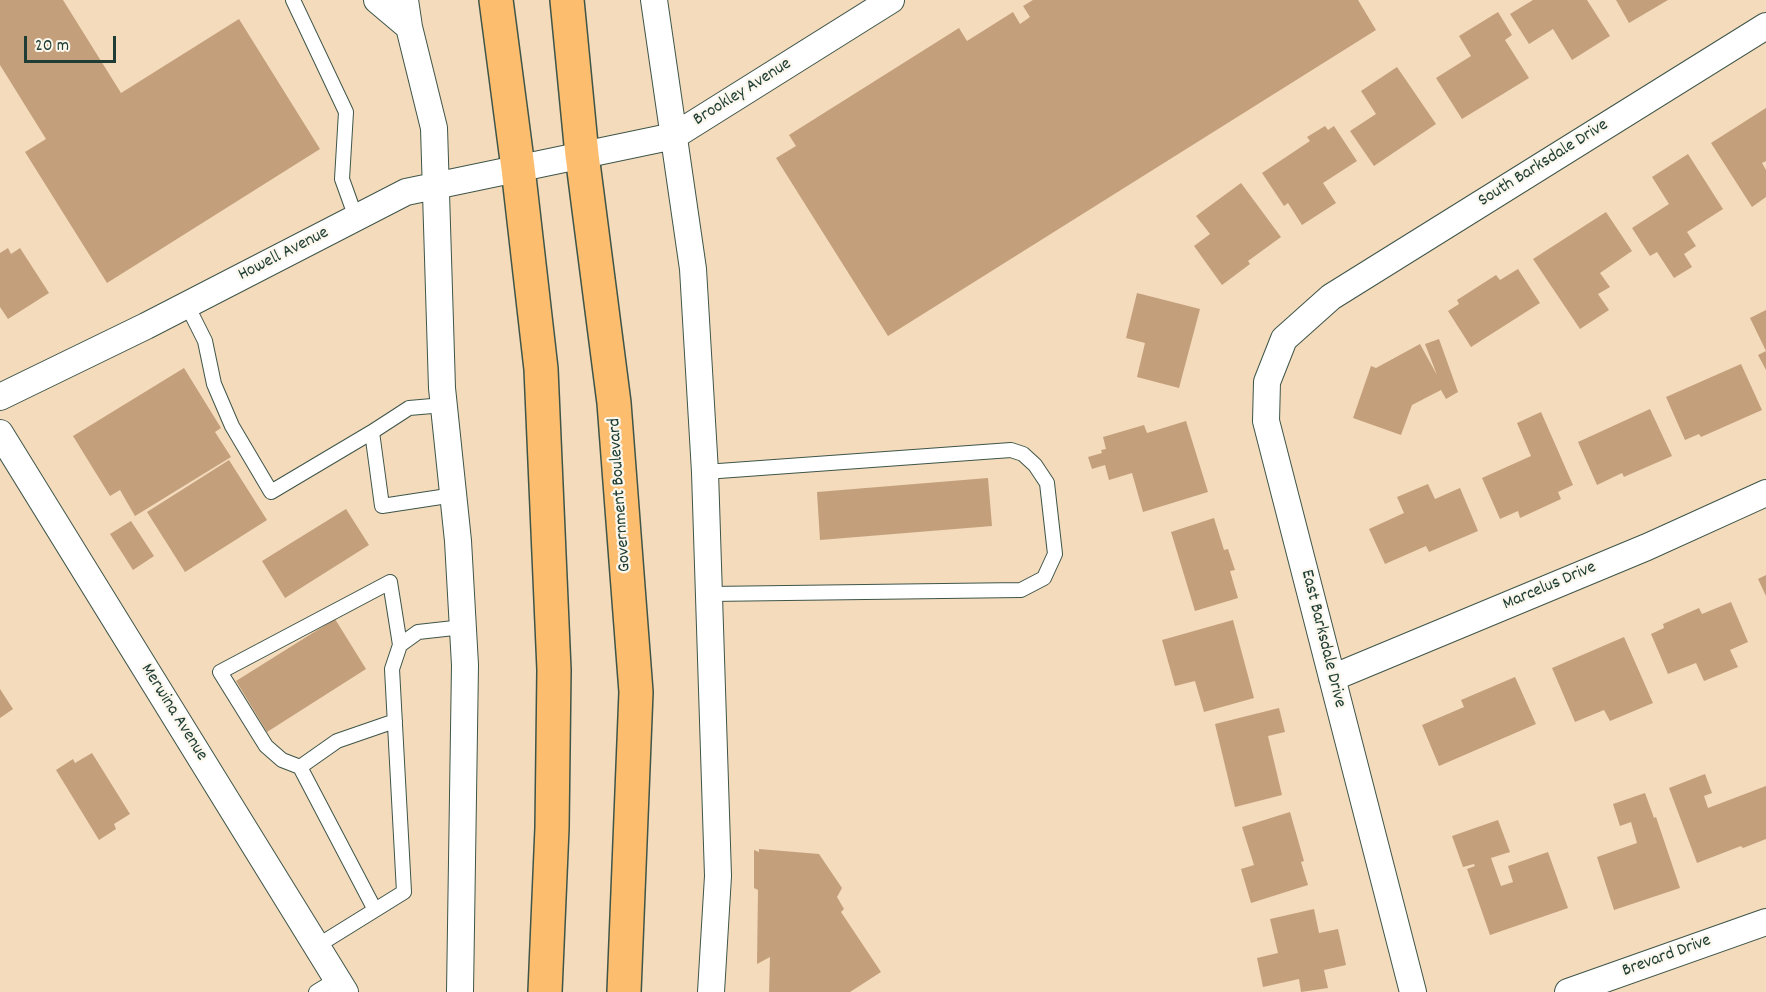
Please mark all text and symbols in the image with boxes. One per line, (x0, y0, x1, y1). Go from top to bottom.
scale bar (27, 24, 118, 62)
text: 20 m (35, 34, 69, 59)
street label: Brookley Avenue (690, 54, 796, 132)
street label: South Barksdale Drive (1475, 115, 1613, 213)
street label: Howell Avenue (235, 223, 333, 287)
street label: Government Boulevard (605, 417, 637, 573)
street label: Marcelus Drive (1500, 558, 1600, 616)
street label: East Barksdale Drive (1294, 568, 1350, 710)
street label: Merwina Avenue (135, 661, 211, 765)
street label: Brevard Drive (1620, 931, 1714, 983)

